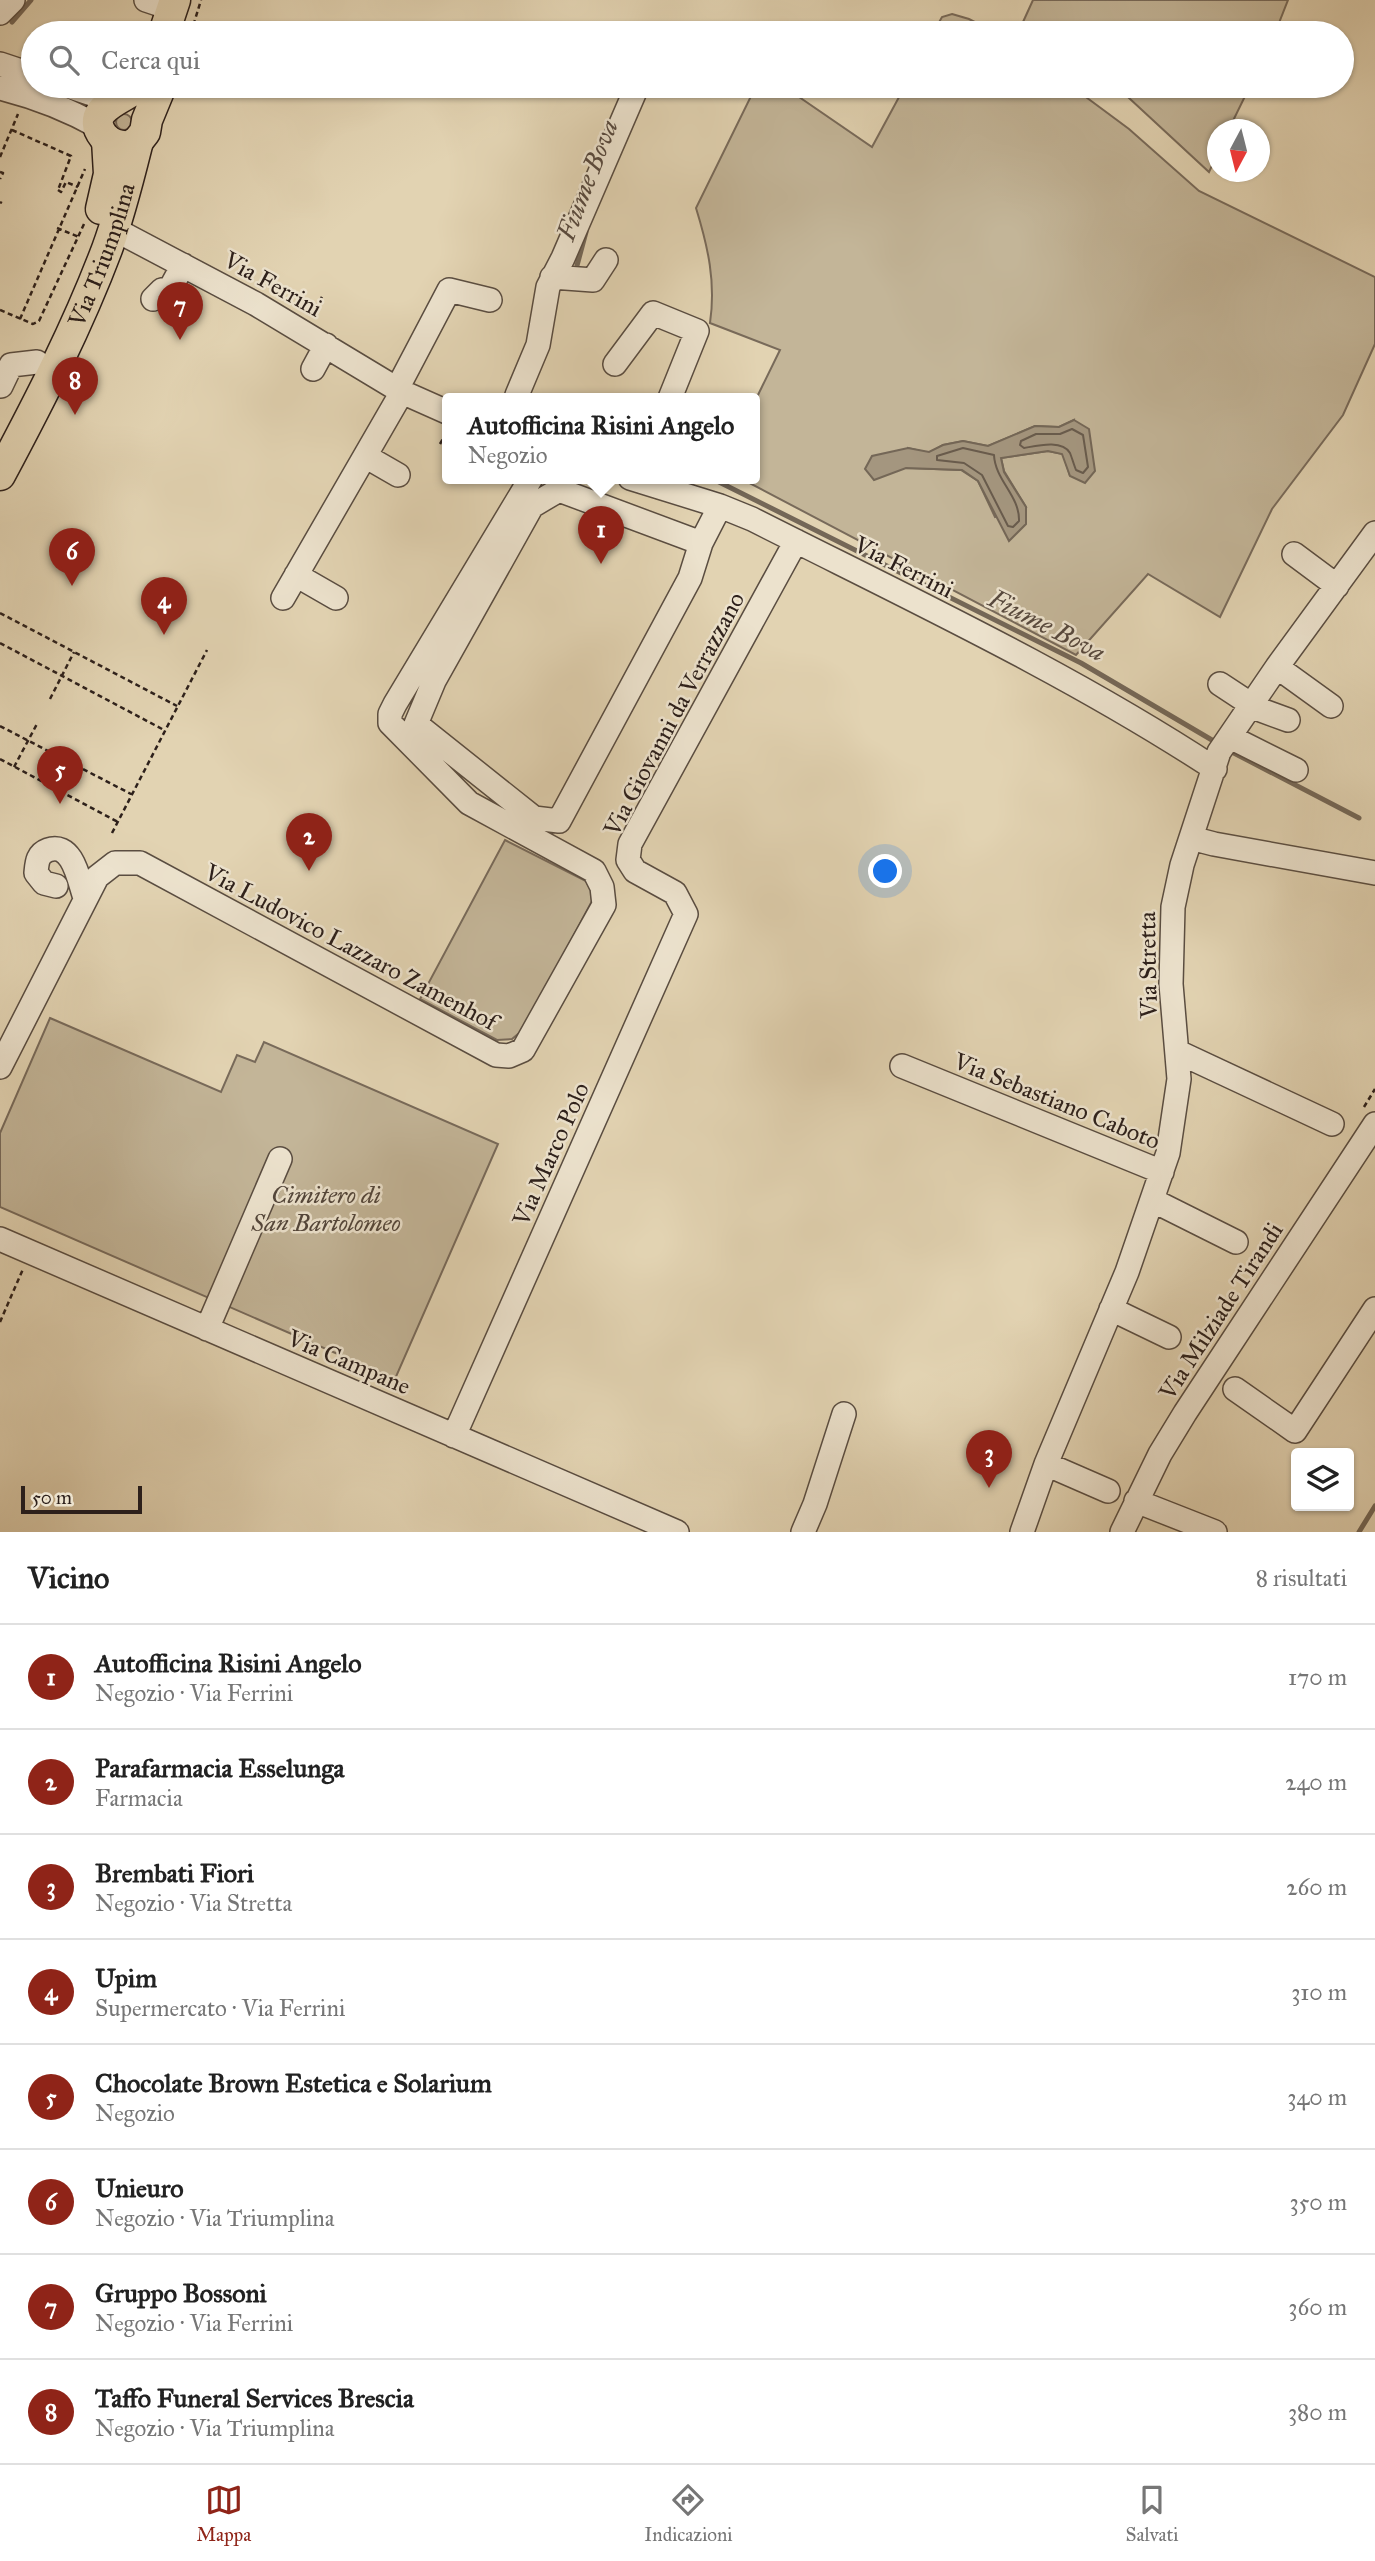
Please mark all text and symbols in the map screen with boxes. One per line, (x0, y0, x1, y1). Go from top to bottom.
search box (21, 21, 1354, 98)
icon: search (45, 41, 83, 79)
text: Cerca qui (101, 44, 200, 76)
water label: Fiume Bova (549, 115, 625, 246)
north arrow (1207, 119, 1270, 182)
street label: Via Triumplina (61, 179, 142, 332)
street label: Via Ferrini (218, 244, 328, 323)
pin: 7 (157, 282, 203, 340)
pin: 8 (52, 357, 98, 415)
popup (442, 393, 760, 484)
text: Autofficina Risini Angelo (468, 409, 734, 441)
text: Negozio (468, 441, 548, 469)
pin: 1 (578, 506, 624, 564)
pin: 6 (49, 528, 95, 586)
street label: Via Ferrini (848, 529, 959, 605)
pin: 4 (141, 577, 187, 635)
water label: Fiume Bova (982, 581, 1111, 668)
street label: Via Giovanni da Verrazzano (596, 587, 751, 842)
pin: 5 (37, 746, 83, 804)
pin: 2 (286, 813, 332, 871)
your location (868, 854, 902, 888)
street label: Via Ludovico Lazzaro Zamenhof (199, 856, 506, 1039)
street label: Via Stretta (1132, 910, 1164, 1020)
street label: Via Sebastiano Caboto (949, 1046, 1165, 1156)
street label: Via Marco Polo (506, 1078, 596, 1231)
park label: Cimitero di San Bartolomeo (250, 1180, 401, 1238)
street label: Via Milziade Tirandi (1152, 1216, 1290, 1406)
street label: Via Campane (282, 1322, 415, 1401)
pin: 3 (966, 1430, 1012, 1488)
map controls (1291, 1448, 1354, 1511)
button: layers (1291, 1448, 1354, 1511)
scale bar (21, 1483, 142, 1515)
text: 50 m (32, 1486, 72, 1509)
text: Vicino (28, 1560, 109, 1596)
text: 8 risultati (1256, 1564, 1347, 1592)
text: Autofficina Risini Angelo (95, 1647, 362, 1679)
text: 1 (46, 1663, 56, 1691)
text: 170 m (1288, 1663, 1347, 1691)
text: Negozio · Via Ferrini (95, 1679, 293, 1707)
text: Parafarmacia Esselunga (95, 1752, 345, 1784)
text: 2 (45, 1768, 57, 1796)
text: 240 m (1285, 1768, 1347, 1796)
text: Farmacia (95, 1784, 183, 1812)
text: Brembati Fiori (95, 1857, 254, 1889)
text: 3 (46, 1873, 56, 1901)
text: 260 m (1286, 1873, 1347, 1901)
text: Negozio · Via Stretta (95, 1889, 292, 1917)
text: Upim (95, 1962, 157, 1994)
text: 4 (45, 1978, 57, 2006)
text: 310 m (1291, 1978, 1347, 2006)
text: Supermercato · Via Ferrini (95, 1994, 345, 2022)
text: Chocolate Brown Estetica e Solarium (95, 2067, 492, 2099)
text: 5 (46, 2083, 56, 2111)
text: 340 m (1287, 2083, 1347, 2111)
text: Negozio (95, 2099, 175, 2127)
text: Unieuro (95, 2172, 184, 2204)
text: 6 (45, 2188, 57, 2216)
text: 350 m (1289, 2188, 1347, 2216)
text: Negozio · Via Triumplina (95, 2204, 334, 2232)
text: Gruppo Bossoni (95, 2277, 267, 2309)
text: 7 (45, 2293, 57, 2321)
text: 360 m (1288, 2293, 1347, 2321)
text: Negozio · Via Ferrini (95, 2309, 293, 2337)
text: Taffo Funeral Services Brescia (95, 2382, 414, 2414)
text: 8 (45, 2398, 57, 2426)
text: 380 m (1288, 2398, 1347, 2426)
text: Negozio · Via Triumplina (95, 2414, 334, 2442)
tab: Mappa (197, 2481, 251, 2546)
tab: Indicazioni (644, 2481, 733, 2546)
tab: Salvati (1126, 2481, 1178, 2546)

